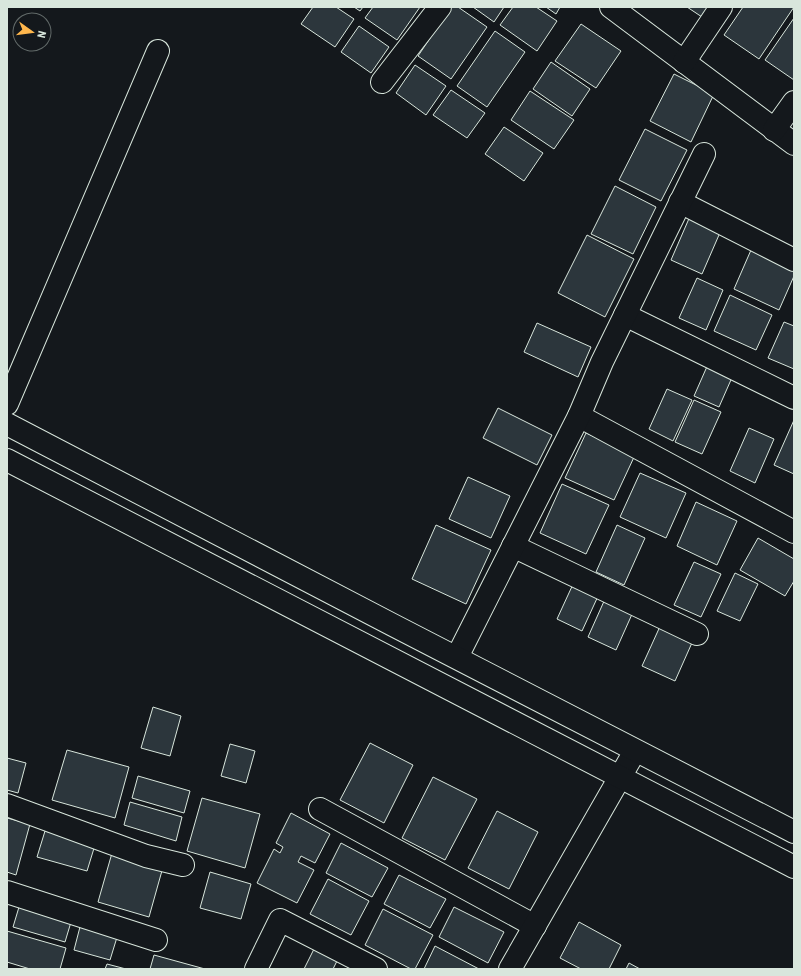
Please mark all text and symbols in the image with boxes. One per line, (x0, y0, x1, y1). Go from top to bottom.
north arrow (12, 12, 52, 52)
text: N (34, 29, 48, 39)

